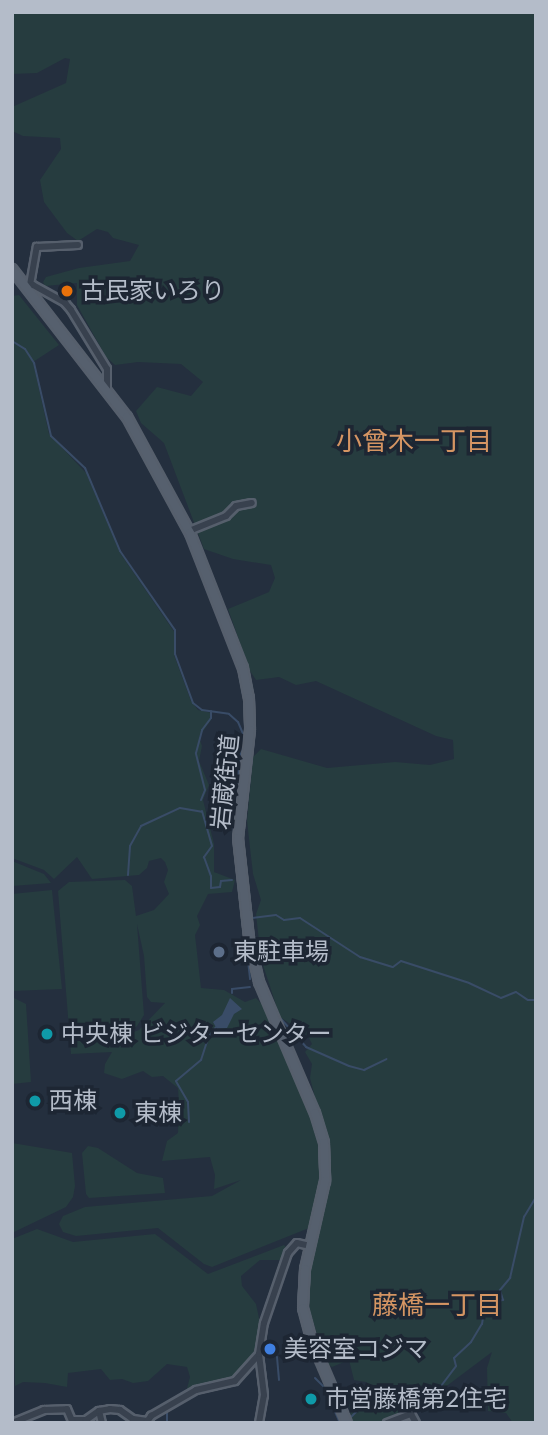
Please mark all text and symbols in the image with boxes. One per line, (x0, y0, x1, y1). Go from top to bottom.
place label: 古民家いろり (81, 277, 225, 305)
marker: 古民家いろり (59, 283, 75, 299)
district label: 小曾木一丁目 (336, 426, 492, 458)
street label: 岩蔵街道 (206, 733, 244, 831)
place label: 東駐車場 (233, 938, 329, 966)
marker: 東駐車場 (211, 944, 227, 960)
place label: 中央棟 ビジターセンター (61, 1020, 332, 1048)
marker: 中央棟 ビジターセンター (39, 1026, 55, 1042)
place label: 西棟 (49, 1087, 97, 1115)
marker: 西棟 (27, 1093, 43, 1109)
place label: 東棟 (134, 1099, 182, 1127)
marker: 東棟 (112, 1105, 128, 1121)
district label: 藤橋一丁目 (372, 1290, 502, 1322)
place label: 美容室コジマ (284, 1335, 428, 1363)
marker: 美容室コジマ (262, 1341, 278, 1357)
place label: 市営藤橋第２住宅 (325, 1385, 507, 1413)
marker: 市営藤橋第２住宅 (303, 1391, 319, 1407)

